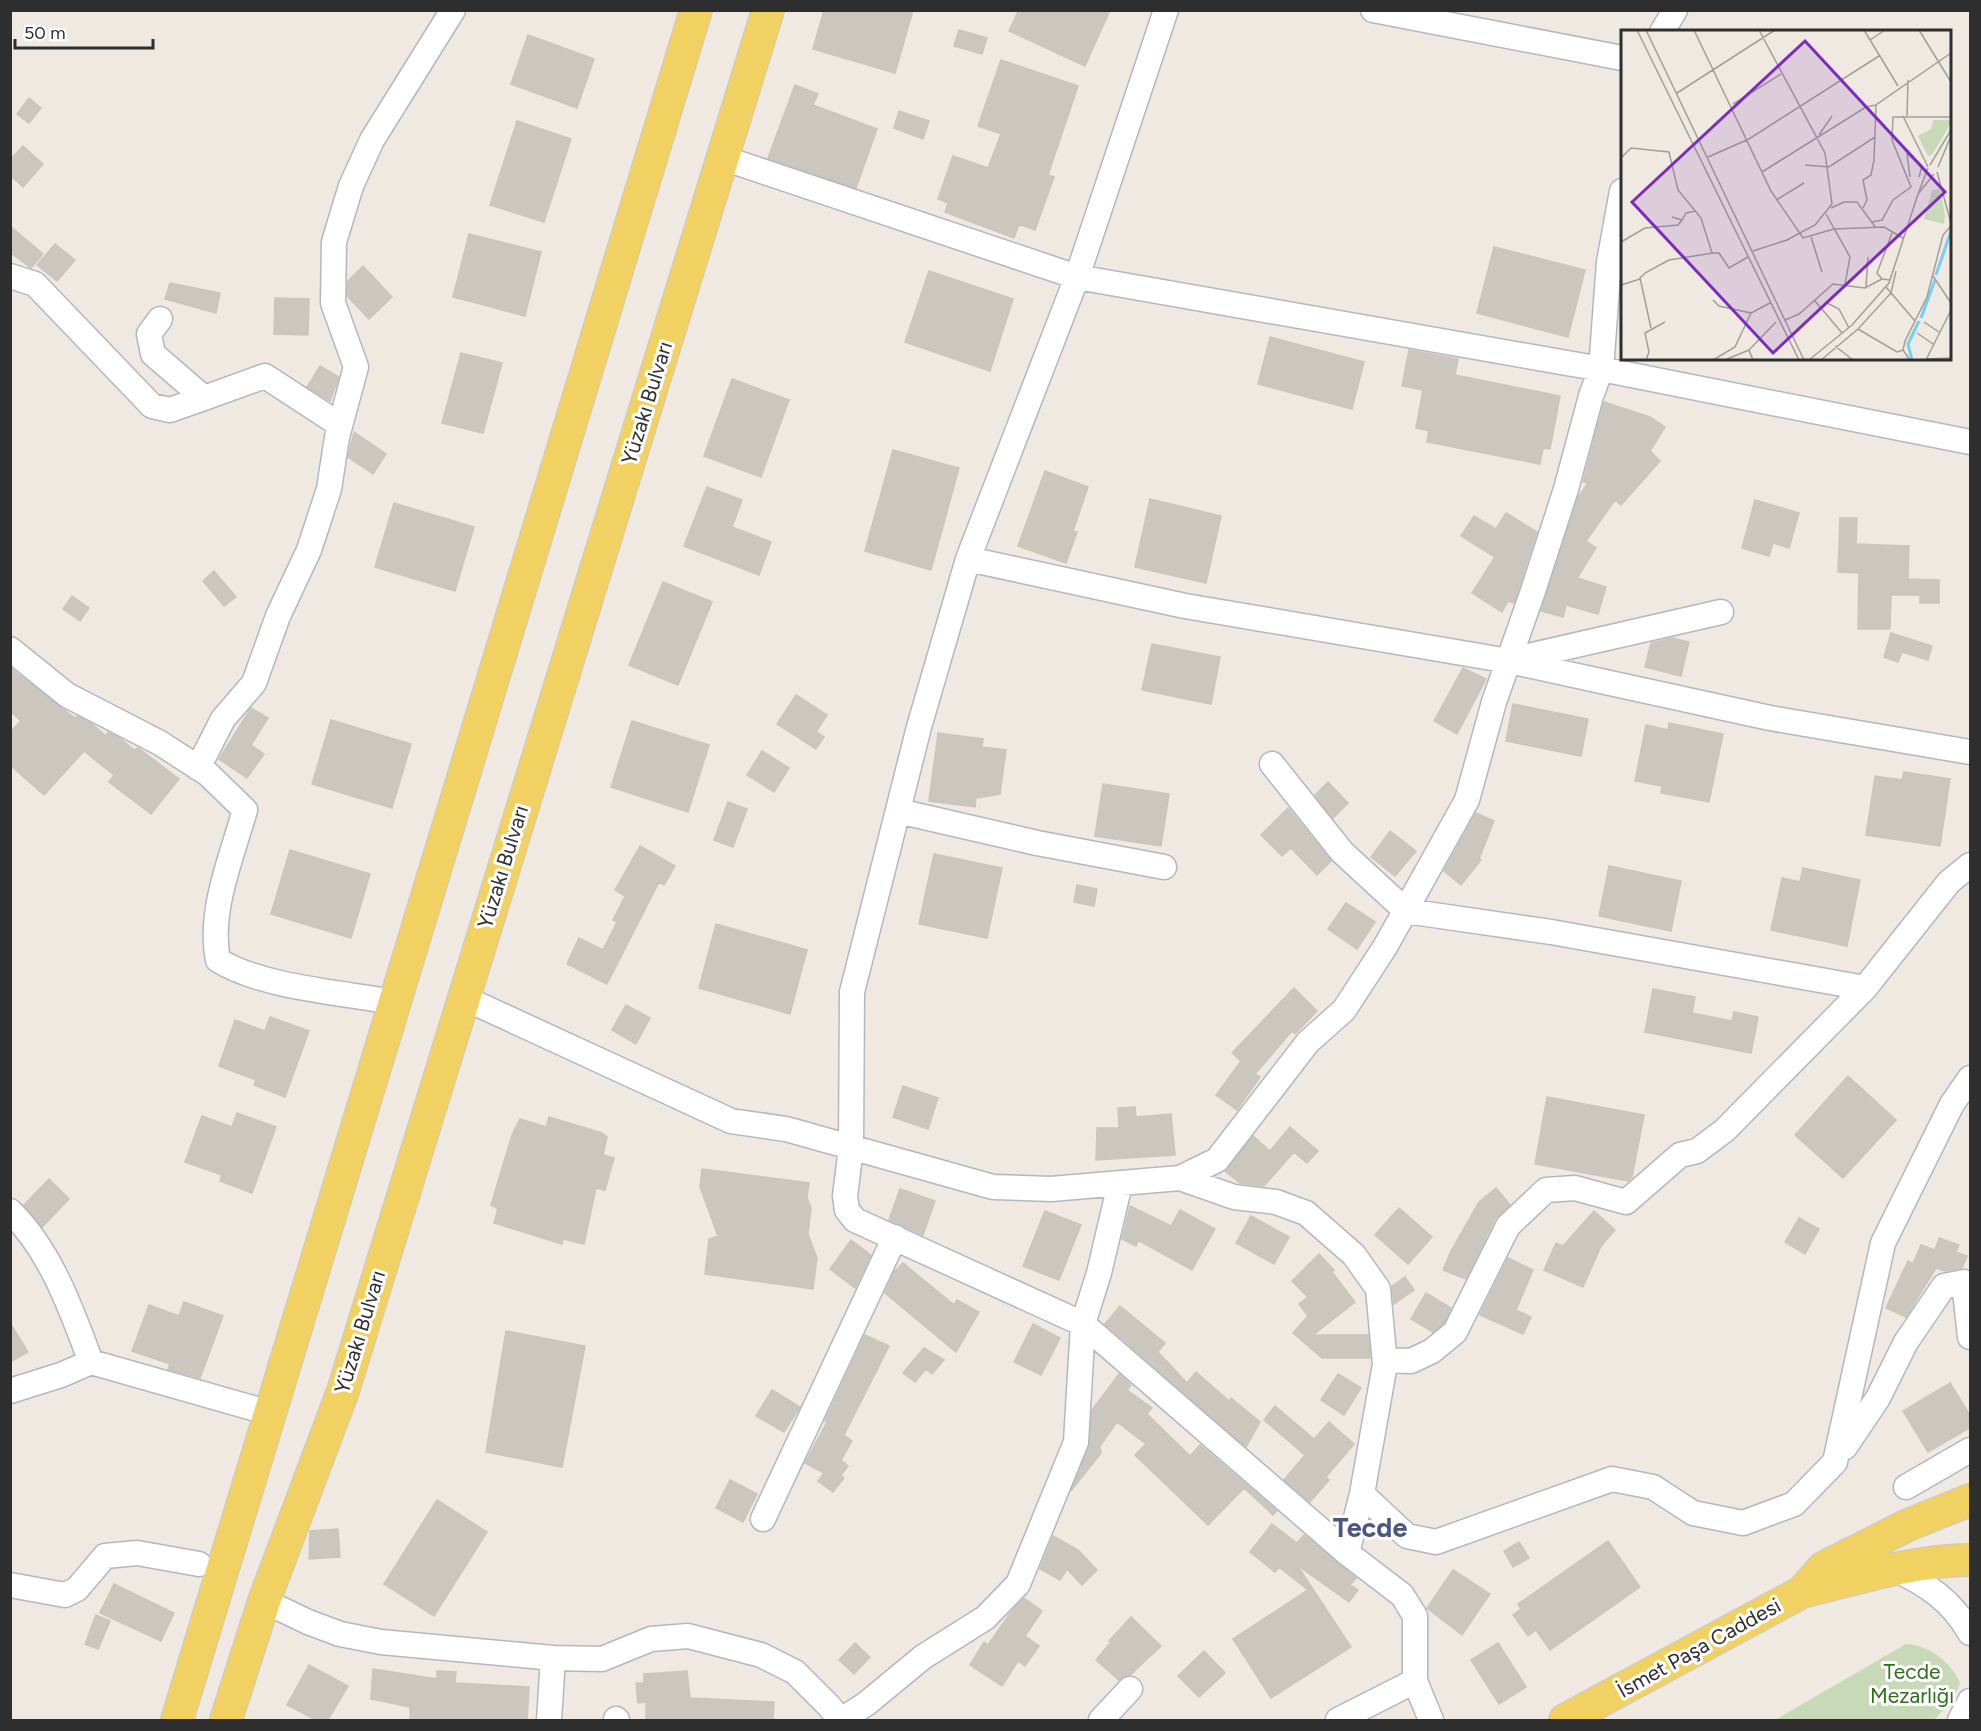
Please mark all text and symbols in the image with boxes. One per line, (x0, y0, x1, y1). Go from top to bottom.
scale bar (15, 12, 153, 50)
text: 50 m (24, 22, 66, 44)
inset map (1621, 30, 1951, 360)
street label: Yüzakı Bulvarı (616, 338, 677, 468)
street label: Yüzakı Bulvarı (472, 802, 533, 932)
street label: Yüzakı Bulvarı (329, 1267, 390, 1397)
district label: Tecde (1333, 1511, 1407, 1544)
street label: İsmet Paşa Caddesi (1613, 1592, 1785, 1703)
park label: Tecde Mezarlığı (1870, 1659, 1954, 1708)

